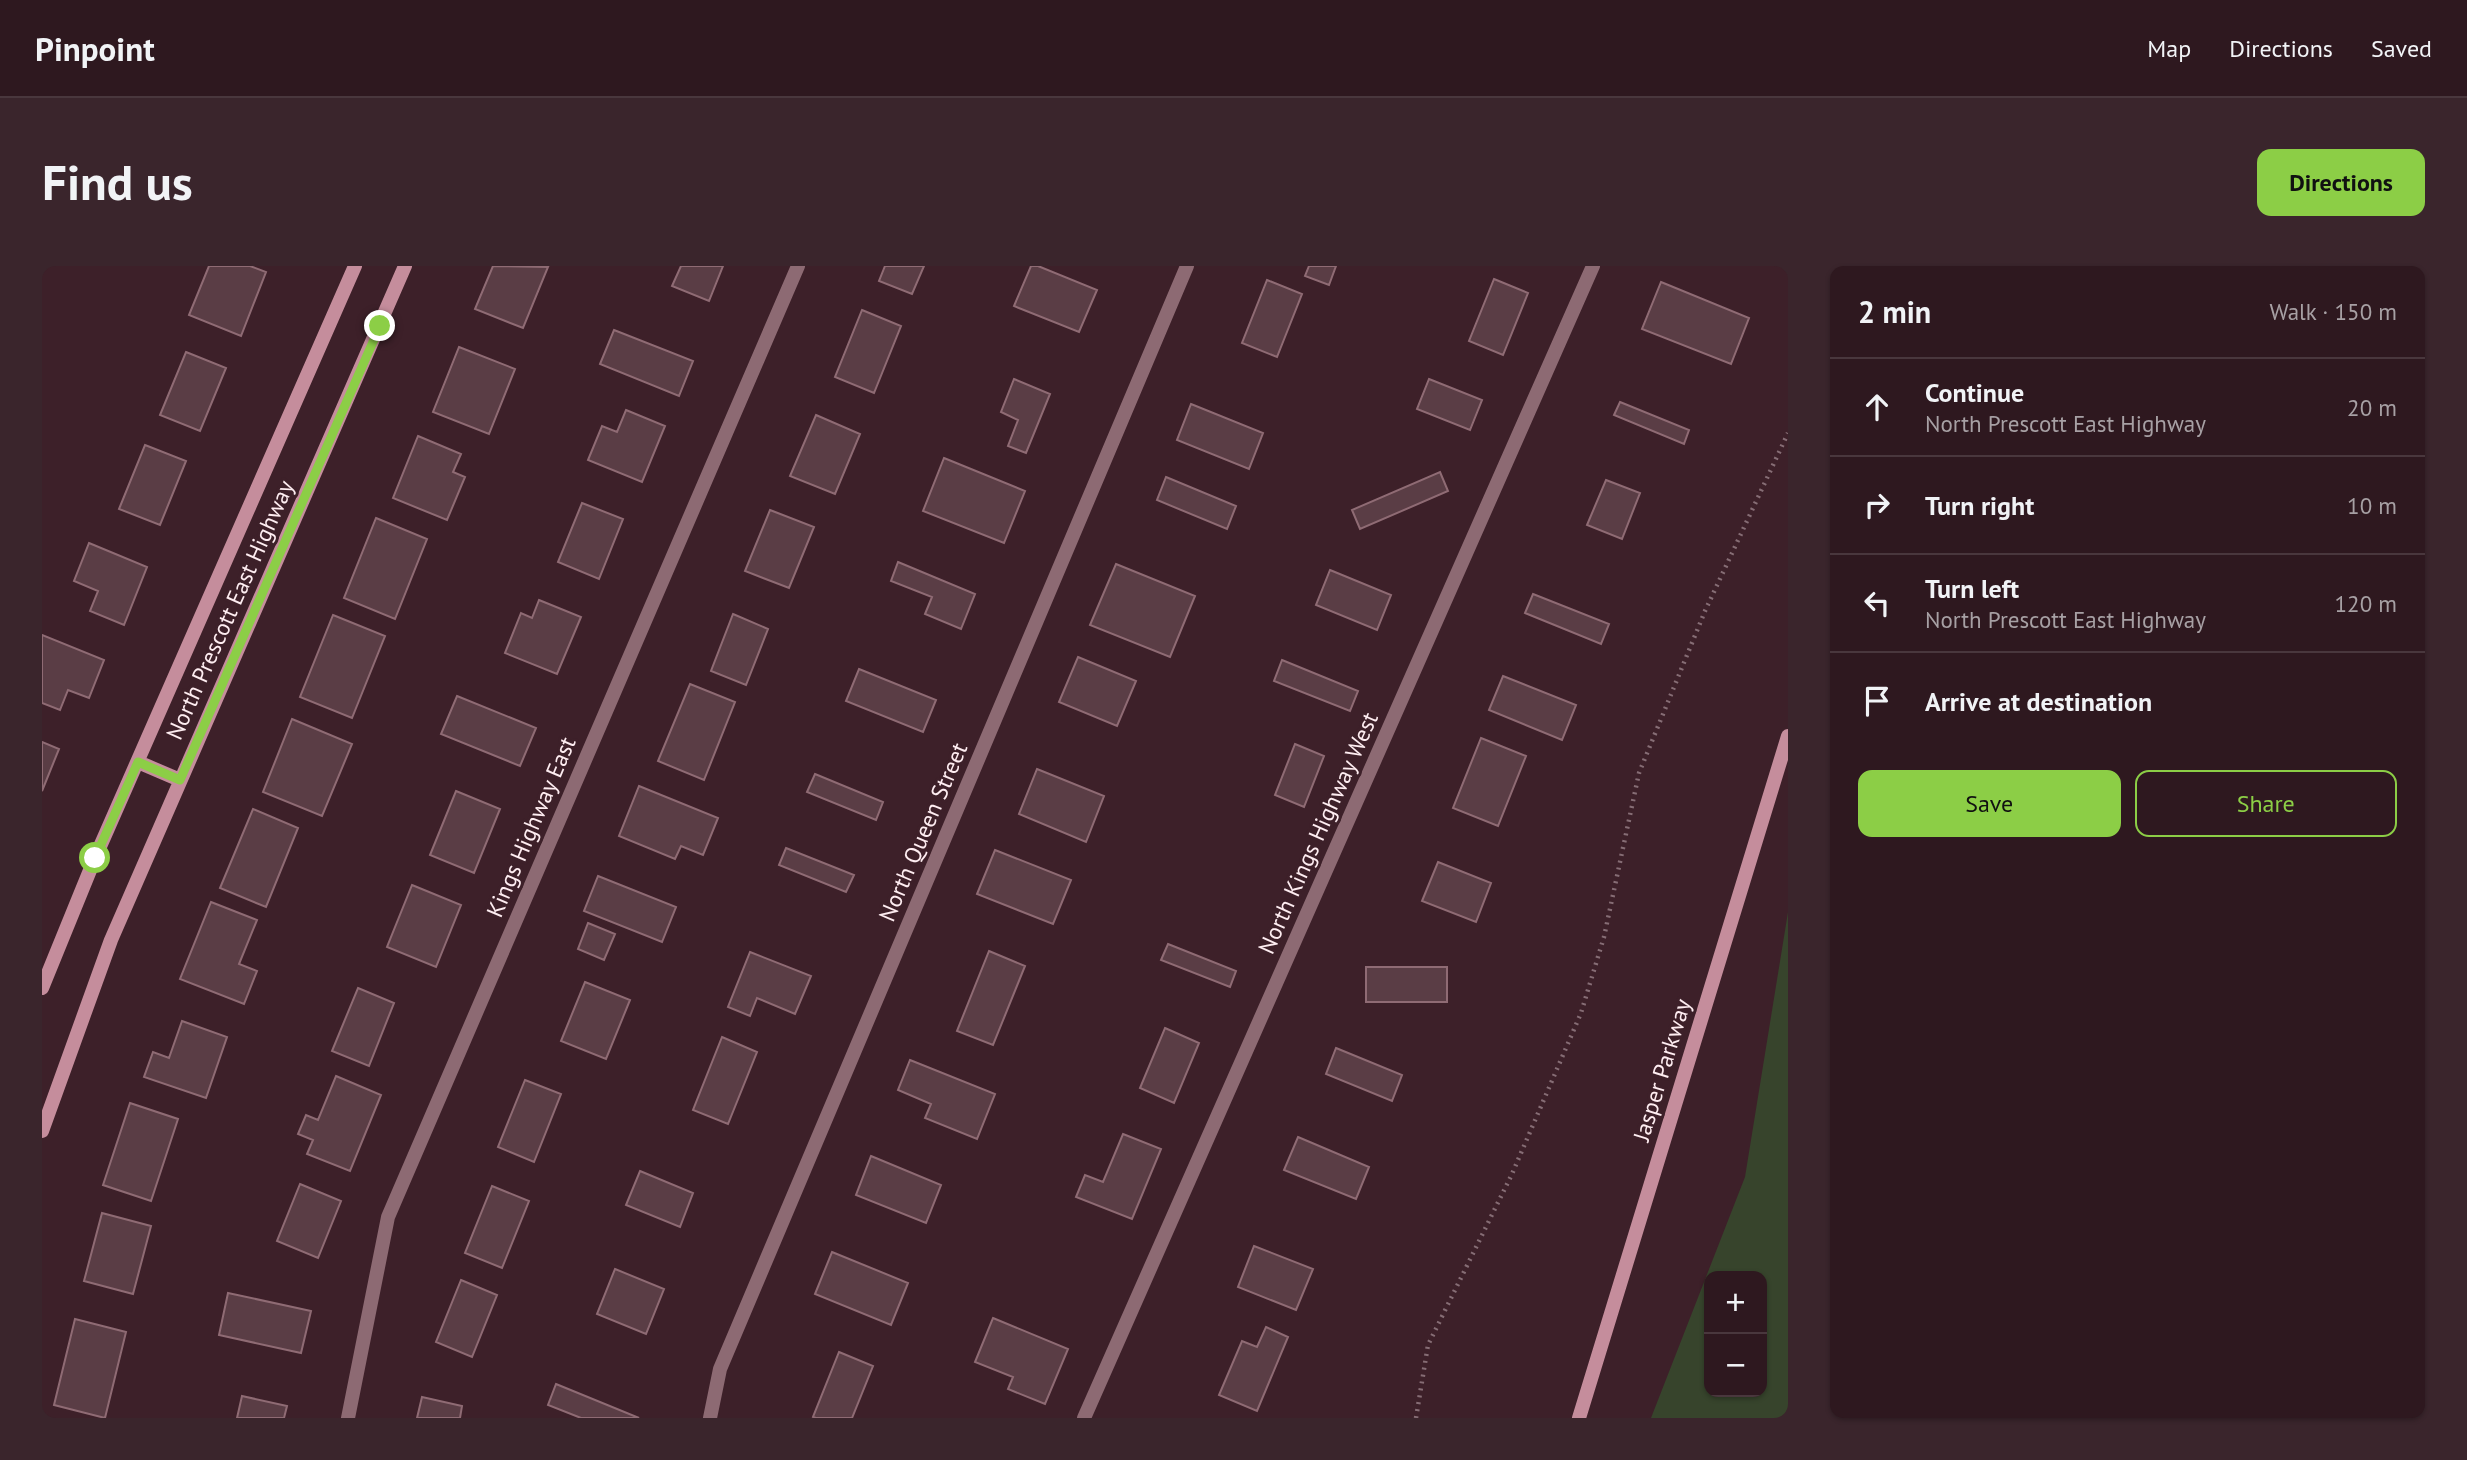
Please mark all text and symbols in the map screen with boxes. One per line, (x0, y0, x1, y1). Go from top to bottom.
text: Pinpoint (35, 27, 155, 70)
text: Map (2147, 33, 2191, 64)
text: Directions (2229, 33, 2333, 64)
text: Saved (2371, 33, 2432, 64)
button: Directions (2257, 149, 2425, 216)
text: Find us (42, 150, 193, 214)
text: 2 min (1858, 292, 1931, 331)
text: Walk · 150 m (2270, 297, 2397, 326)
route end (364, 310, 395, 341)
text: Continue (1925, 376, 2024, 409)
icon: ahead (1858, 388, 1896, 426)
text: 20 m (2347, 393, 2397, 422)
text: North Prescott East Highway (1925, 409, 2206, 438)
street label: North Prescott East Highway (159, 475, 300, 744)
icon: right (1858, 486, 1896, 524)
text: Turn right (1925, 489, 2034, 522)
text: 10 m (2347, 491, 2397, 520)
text: Turn left (1925, 572, 2019, 605)
icon: left (1858, 584, 1896, 622)
text: 120 m (2335, 589, 2397, 618)
text: North Prescott East Highway (1925, 605, 2206, 634)
icon: arrive (1858, 682, 1896, 720)
text: Arrive at destination (1925, 685, 2152, 718)
street label: North Kings Highway West (1251, 707, 1384, 958)
street label: Kings Highway East (479, 732, 582, 921)
street label: North Queen Street (872, 738, 973, 926)
button: Save (1858, 770, 2121, 837)
button: Share (2135, 770, 2397, 837)
route start (79, 842, 110, 873)
street label: Jasper Parkway (1626, 995, 1697, 1145)
map controls (1704, 1271, 1767, 1397)
button: + (1704, 1271, 1767, 1334)
button: − (1704, 1334, 1767, 1397)

